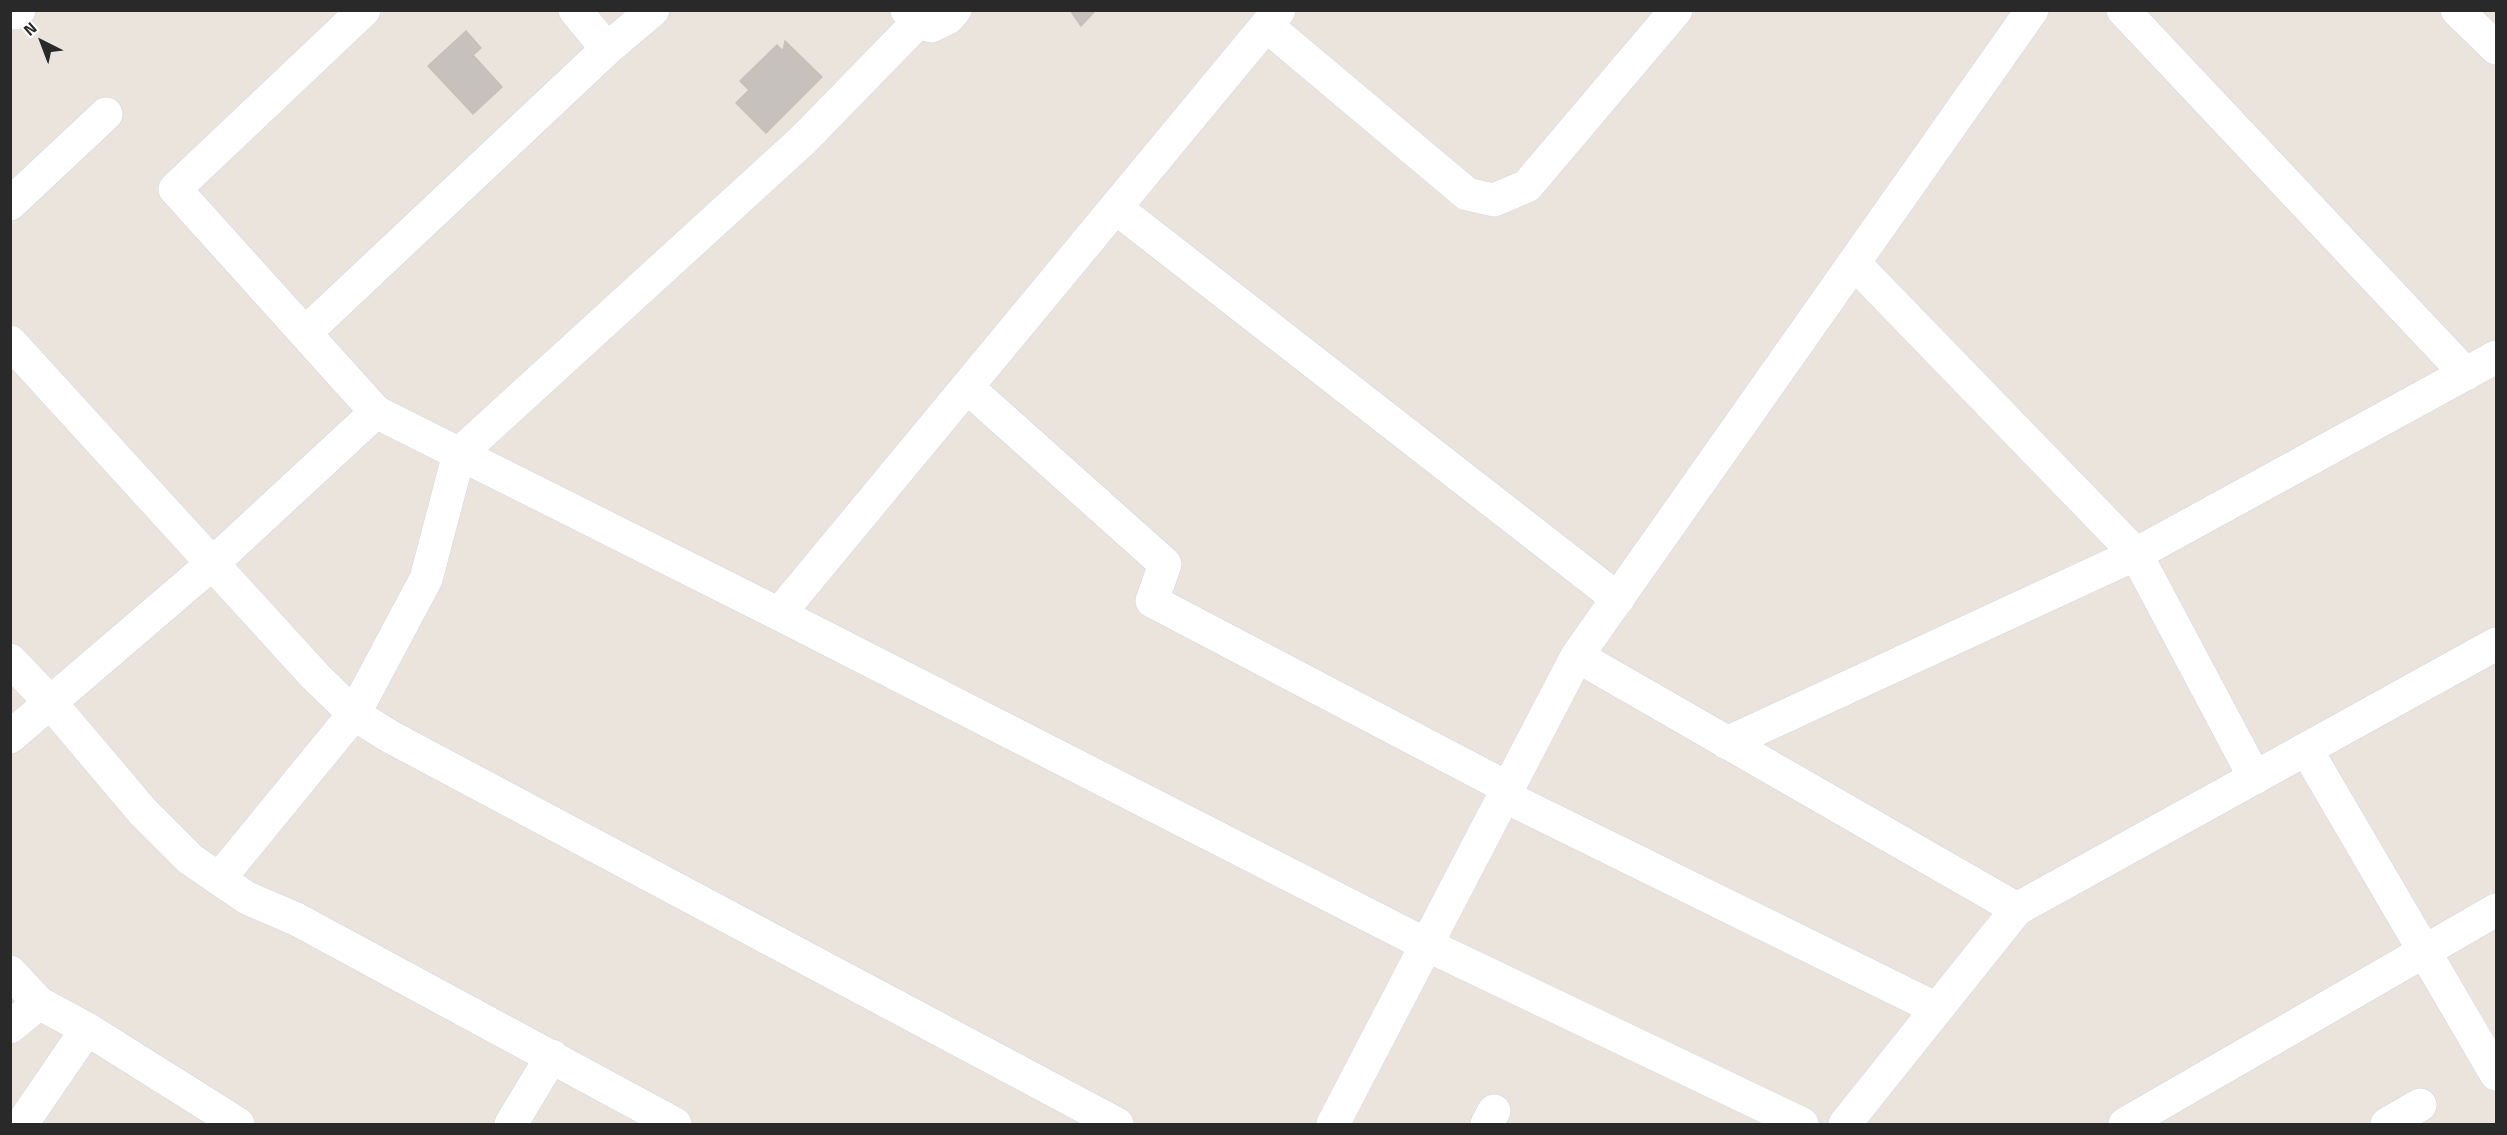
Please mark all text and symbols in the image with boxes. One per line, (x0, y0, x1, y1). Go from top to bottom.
north arrow (12, 12, 72, 72)
text: N (18, 16, 42, 41)

